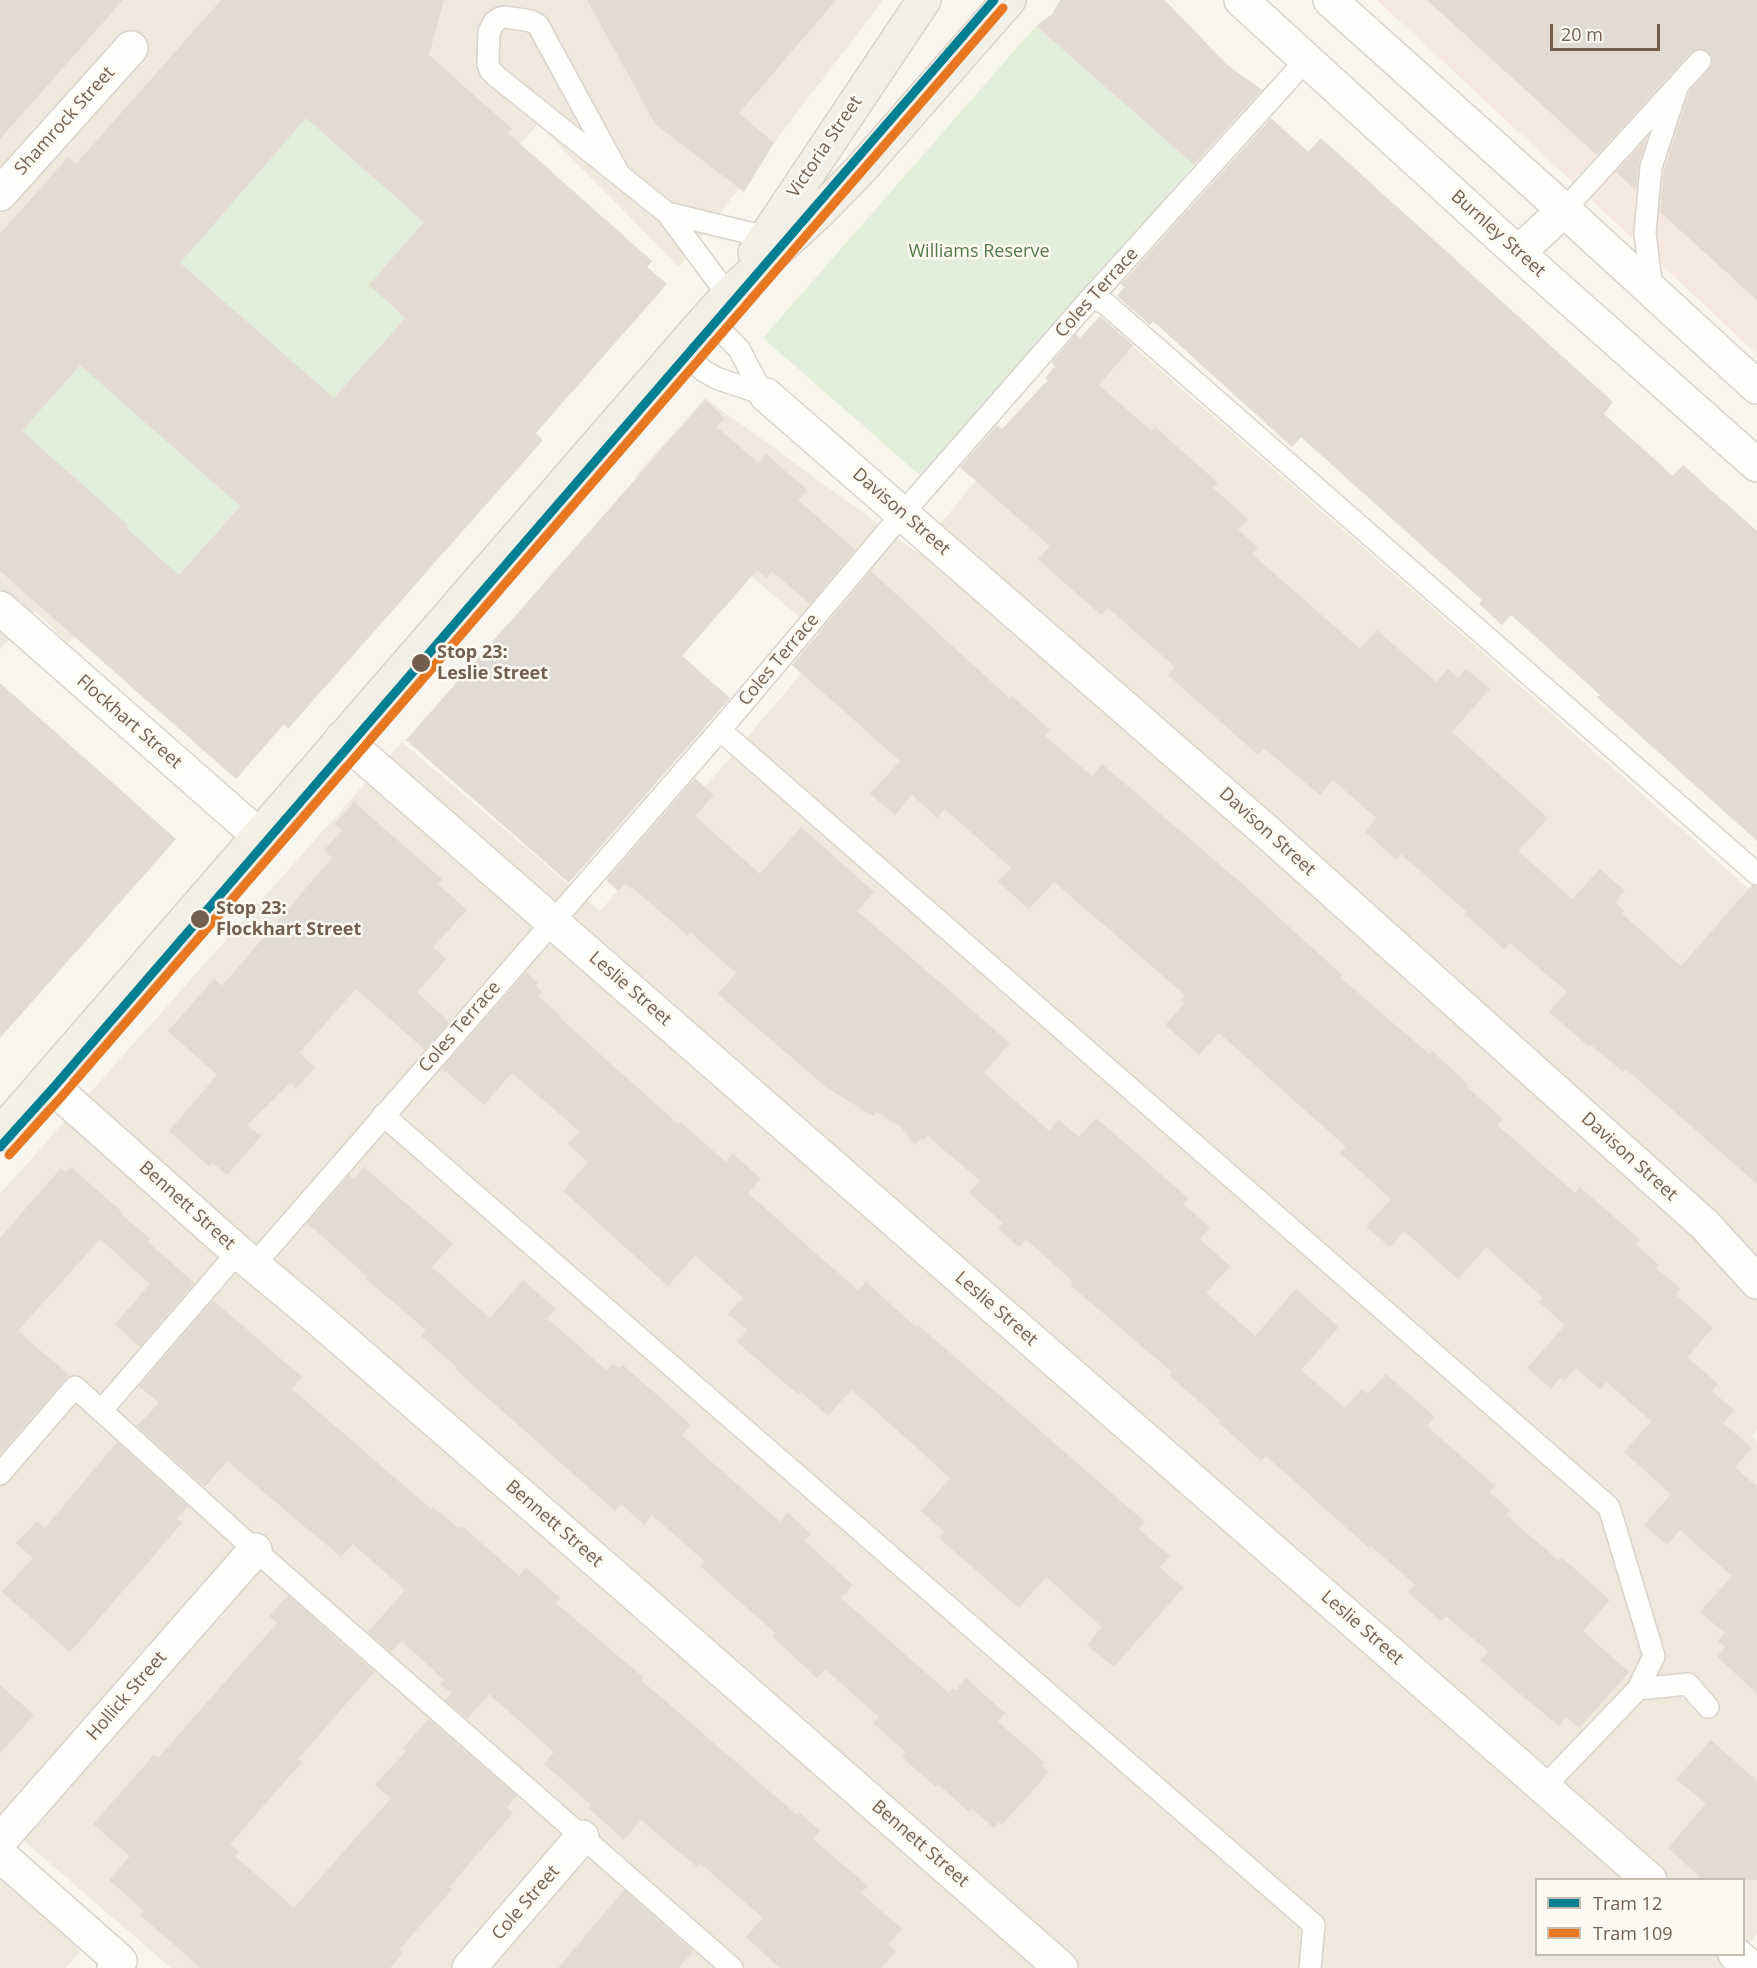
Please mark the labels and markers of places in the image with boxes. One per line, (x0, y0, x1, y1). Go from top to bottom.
place label: Stop 23: Leslie Street (437, 642, 548, 684)
marker: Stop 23: Leslie Street (410, 652, 432, 674)
place label: Stop 23: Flockhart Street (216, 898, 361, 940)
marker: Stop 23: Flockhart Street (189, 908, 211, 930)

